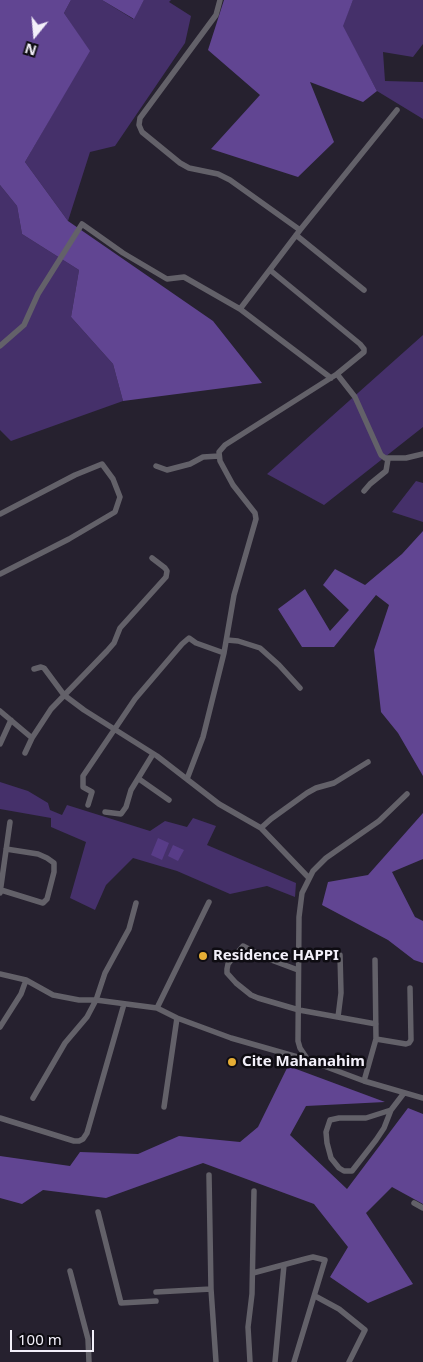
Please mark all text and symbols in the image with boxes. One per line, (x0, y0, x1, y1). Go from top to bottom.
north arrow (10, 10, 60, 60)
text: N (22, 39, 39, 61)
place label: Residence HAPPI (213, 947, 339, 965)
marker: Residence HAPPI (197, 950, 209, 962)
place label: Cite Mahanahim (242, 1053, 365, 1071)
marker: Cite Mahanahim (226, 1056, 238, 1068)
scale bar (12, 1320, 96, 1352)
text: 100 m (18, 1329, 62, 1349)

